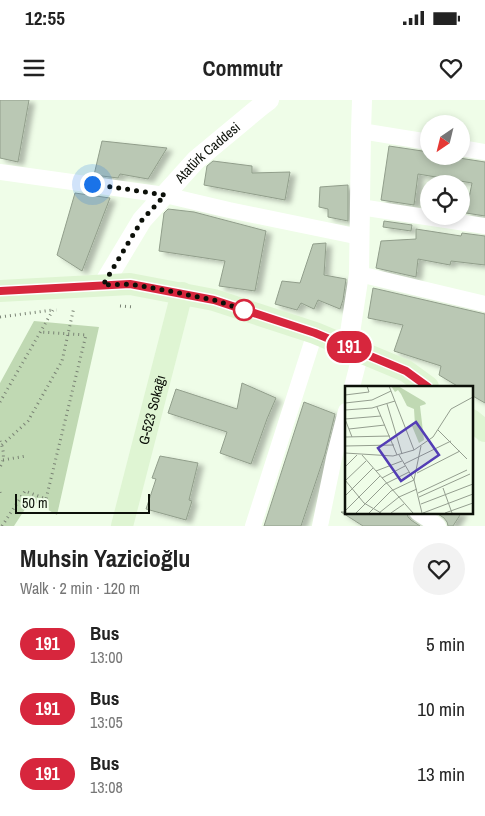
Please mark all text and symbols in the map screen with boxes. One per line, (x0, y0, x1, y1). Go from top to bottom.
text: 12:55 (25, 5, 65, 31)
text: Commutr (202, 53, 283, 83)
icon: menu (20, 54, 48, 82)
icon: heart (437, 54, 465, 82)
north arrow (420, 115, 470, 165)
map controls (420, 115, 470, 225)
street label: Atatürk Caddesi (170, 118, 244, 187)
your location (80, 172, 105, 197)
button: locate (420, 175, 470, 225)
unlabelled marker (233, 299, 255, 321)
line badge: 191 (320, 331, 378, 363)
text: 191 (337, 334, 361, 359)
street label: G-523 Sokağı (134, 373, 169, 446)
inset map (345, 386, 472, 513)
scale bar (15, 491, 150, 514)
text: 50 m (22, 494, 48, 512)
text: Muhsin Yazicioğlu (20, 542, 190, 574)
button: heart (413, 543, 465, 595)
text: Walk · 2 min · 120 m (20, 577, 140, 599)
text: Bus (90, 620, 119, 646)
text: 191 (35, 631, 60, 656)
text: 5 min (426, 631, 465, 657)
text: 13:00 (90, 646, 123, 668)
text: Bus (90, 685, 119, 711)
text: 191 (35, 696, 60, 721)
text: 10 min (417, 696, 465, 722)
text: 13:05 (90, 711, 123, 733)
text: Bus (90, 750, 119, 776)
text: 191 (35, 761, 60, 786)
text: 13 min (417, 761, 465, 787)
text: 13:08 (90, 776, 123, 798)

